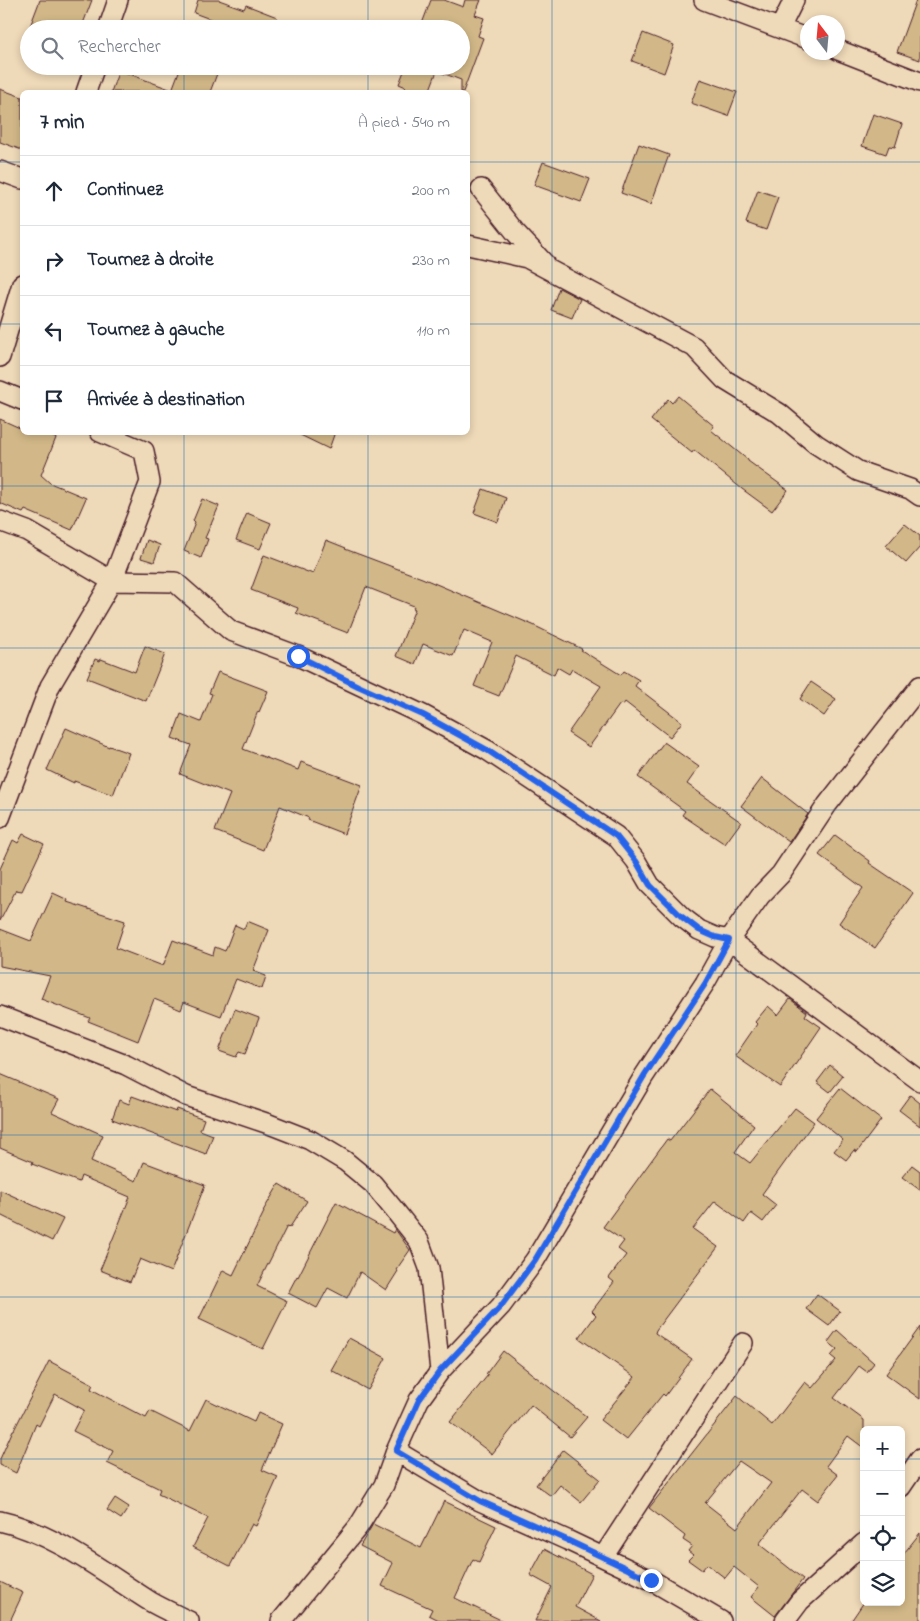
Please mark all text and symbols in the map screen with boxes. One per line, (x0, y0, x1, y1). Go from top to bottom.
north arrow (800, 15, 845, 60)
search box (20, 20, 470, 75)
icon: search (38, 34, 66, 62)
text: Rechercher (78, 34, 161, 61)
text: 7 min (40, 108, 84, 138)
text: À pied · 540 m (358, 111, 450, 135)
icon: ahead (40, 177, 68, 205)
text: Continuez (87, 177, 163, 204)
text: 200 m (412, 179, 450, 203)
icon: right (40, 247, 68, 275)
text: Tournez à droite (87, 247, 213, 274)
text: 230 m (412, 249, 450, 273)
icon: left (40, 317, 68, 345)
text: Tournez à gauche (87, 317, 224, 344)
text: 110 m (416, 319, 450, 343)
icon: arrive (40, 387, 68, 415)
text: Arrivée à destination (87, 387, 245, 414)
route start (287, 645, 310, 668)
map controls (860, 1426, 905, 1606)
button: + (860, 1426, 905, 1471)
button: − (860, 1471, 905, 1516)
button: locate (860, 1516, 905, 1561)
button: layers (860, 1561, 905, 1606)
route end (640, 1569, 663, 1592)

